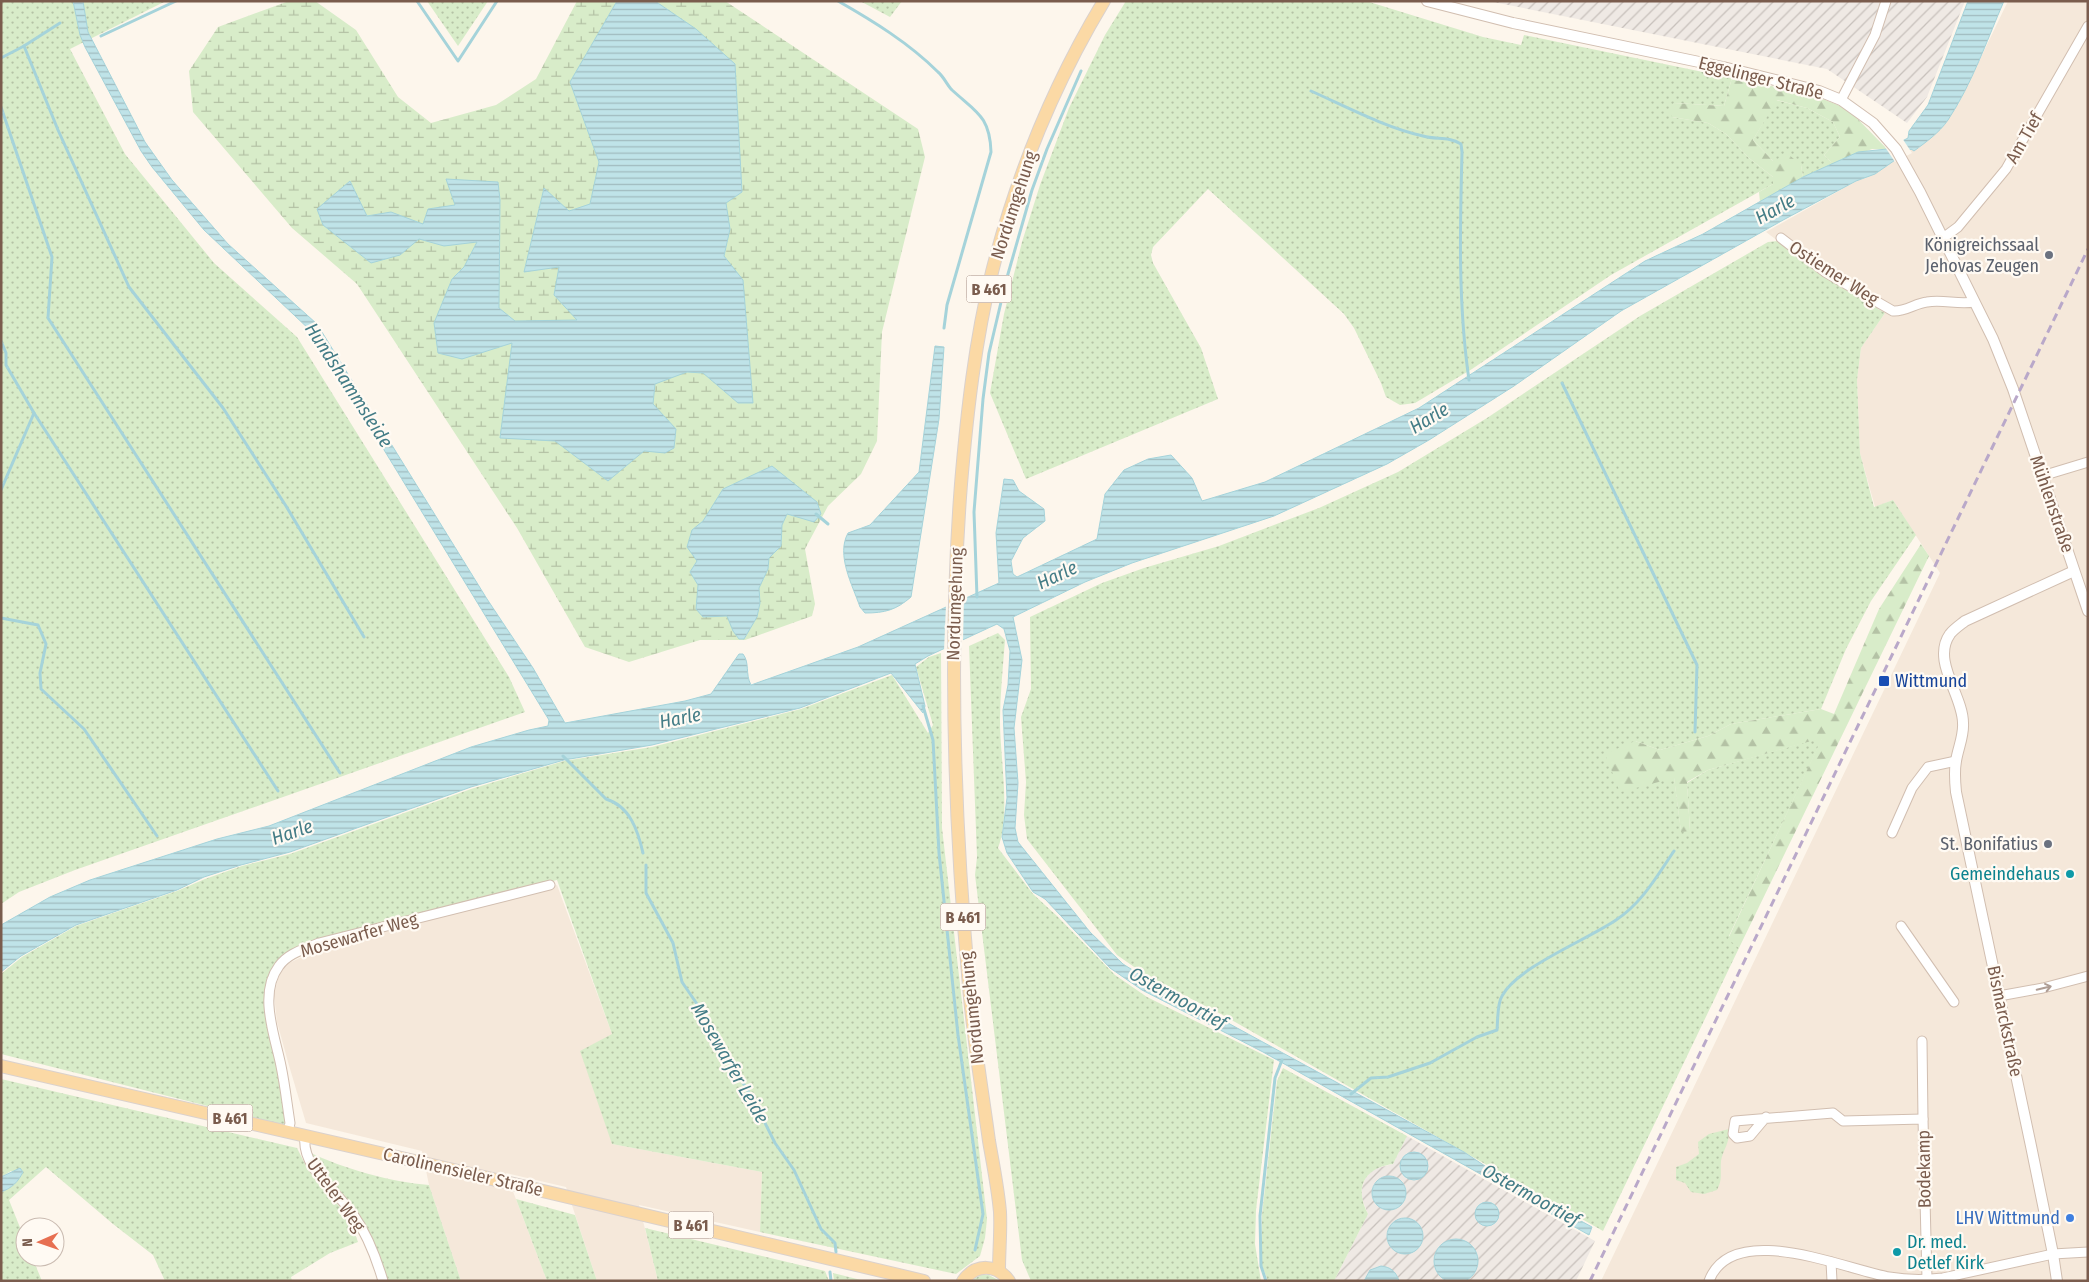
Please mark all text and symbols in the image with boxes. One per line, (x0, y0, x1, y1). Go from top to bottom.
street label: Eggelinger Straße (1696, 52, 1826, 104)
street label: Am Tief (2001, 107, 2048, 167)
street label: Nordumgehung (986, 147, 1042, 262)
water label: Harle (1751, 189, 1799, 229)
place label: Königreichssaal Jehovas Zeugen (1924, 234, 2039, 277)
street label: Ostiemer Weg (1785, 236, 1883, 310)
marker: Königreichssaal Jehovas Zeugen (2043, 249, 2055, 261)
road number: B 461 (966, 276, 1012, 302)
water label: Hundshammsleide (300, 318, 398, 452)
water label: Harle (1405, 397, 1453, 439)
street label: Mühlenstraße (2025, 452, 2079, 556)
street label: Nordumgehung (942, 547, 968, 661)
water label: Harle (1033, 556, 1081, 594)
place label: Wittmund (1895, 670, 1967, 692)
marker: Wittmund (1877, 674, 1891, 688)
water label: Harle (657, 703, 703, 733)
water label: Harle (268, 814, 316, 850)
place label: St. Bonifatius (1940, 833, 2038, 855)
marker: St. Bonifatius (2042, 838, 2054, 850)
place label: Gemeindehaus (1950, 863, 2060, 885)
marker: Gemeindehaus (2064, 868, 2076, 880)
road number: B 461 (940, 904, 986, 930)
street label: Mosewarfer Weg (298, 908, 421, 962)
street label: Nordumgehung (955, 950, 989, 1065)
water label: Ostermoortief (1125, 962, 1233, 1035)
street label: Bismarckstraße (1982, 963, 2028, 1079)
one-way arrow (2035, 983, 2051, 992)
water label: Mosewarfer Leide (686, 999, 774, 1127)
road number: B 461 (208, 1104, 252, 1132)
street label: Bodekamp (1912, 1130, 1936, 1208)
street label: Carolinensieler Straße (381, 1143, 545, 1201)
street label: Utteler Weg (302, 1154, 370, 1237)
water label: Ostermoortief (1478, 1159, 1586, 1232)
place label: LHV Wittmund (1956, 1207, 2060, 1229)
road number: B 461 (668, 1212, 714, 1238)
marker: LHV Wittmund (2064, 1212, 2076, 1224)
north arrow (15, 1217, 65, 1267)
place label: Dr. med. Detlef Kirk (1907, 1231, 1985, 1274)
text: N (19, 1238, 36, 1247)
marker: Dr. med. Detlef Kirk (1891, 1246, 1903, 1258)

